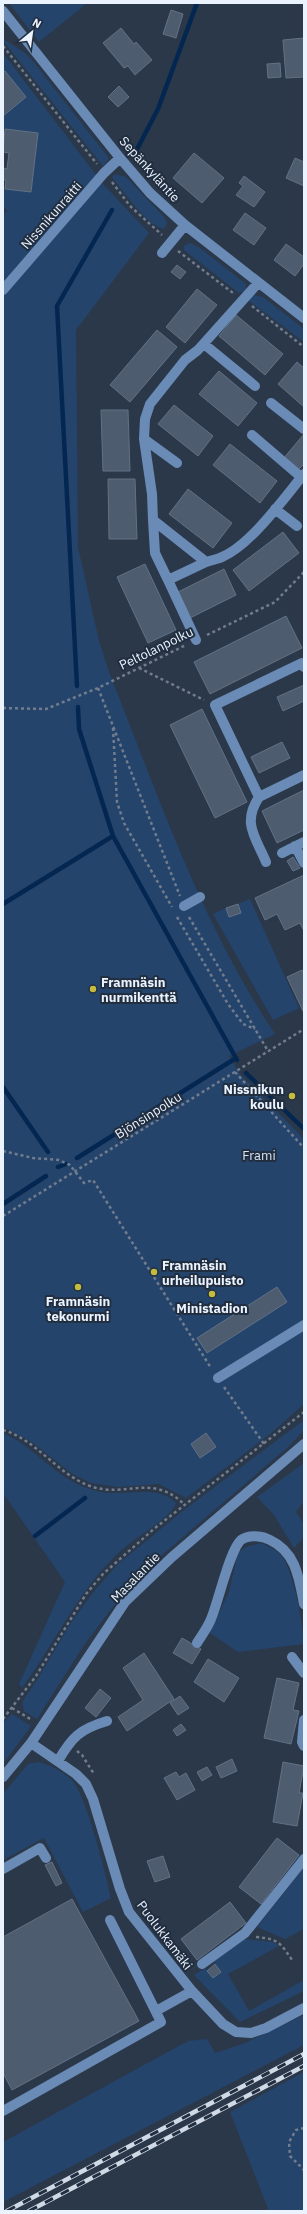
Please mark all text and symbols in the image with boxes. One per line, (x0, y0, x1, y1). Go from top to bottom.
north arrow (12, 12, 52, 52)
text: N (30, 15, 44, 31)
street label: Sepänkyläntie (116, 133, 184, 206)
street label: Nissnikunraitti (17, 178, 85, 253)
street label: Peltolanpolku (116, 623, 196, 674)
place label: Framnäsin nurmikenttä (101, 974, 177, 1006)
marker: Framnäsin nurmikenttä (88, 984, 98, 994)
place label: Nissnikun koulu (224, 1081, 284, 1113)
street label: Bjönsinpolku (112, 1088, 185, 1143)
marker: Nissnikun koulu (287, 1091, 297, 1101)
park label: Frami (242, 1147, 276, 1164)
place label: Framnäsin urheilupuisto (162, 1257, 244, 1289)
marker: Framnäsin urheilupuisto (149, 1267, 159, 1277)
marker: Framnäsin tekonurmi (73, 1282, 83, 1292)
marker: Ministadion (207, 1289, 217, 1299)
place label: Framnäsin tekonurmi (46, 1293, 110, 1325)
place label: Ministadion (176, 1300, 248, 1317)
street label: Masalantie (107, 1549, 164, 1606)
street label: Puolukkamäki (133, 1897, 196, 1973)

